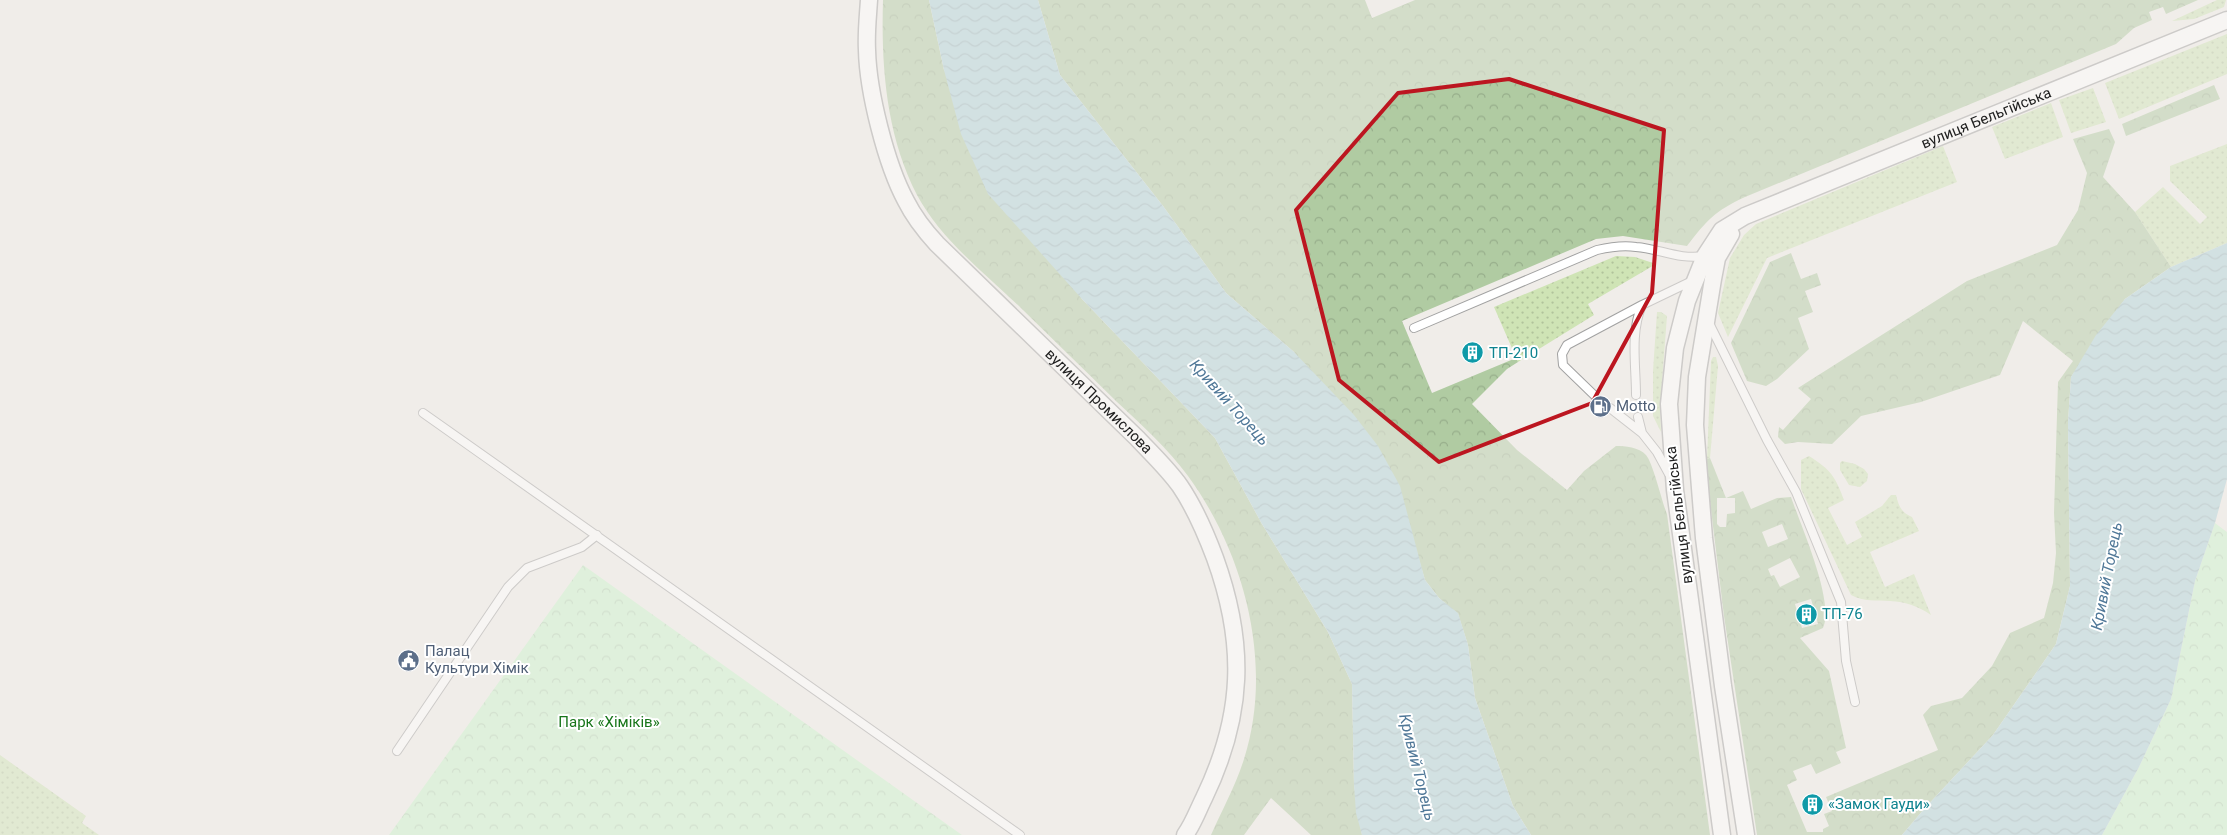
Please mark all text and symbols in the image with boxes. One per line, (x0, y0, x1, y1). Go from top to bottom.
street label: вулиця Бельгійська (1918, 83, 2054, 152)
building icon: ТП-210 (1461, 341, 1485, 365)
place label: ТП-210 (1489, 344, 1538, 362)
street label: вулиця Промислова (1042, 345, 1156, 458)
water label: Кривий Торець (1186, 355, 1273, 449)
fuel station icon: Motto (1588, 394, 1612, 418)
place label: Motto (1616, 397, 1656, 415)
street label: вулиця Бельгійська (1662, 445, 1696, 585)
water label: Кривий Торець (2087, 520, 2126, 632)
building icon: ТП-76 (1794, 602, 1818, 626)
place label: ТП-76 (1822, 605, 1863, 623)
place label: Палац Культури Хімік (425, 642, 529, 677)
public building icon: Палац Культури Хімік (397, 648, 421, 672)
water label: Кривий Торець (1395, 712, 1440, 823)
park label: Парк «Хіміків» (558, 713, 660, 731)
building icon: «Замок Гауди» (1800, 792, 1824, 816)
place label: «Замок Гауди» (1828, 795, 1930, 813)

